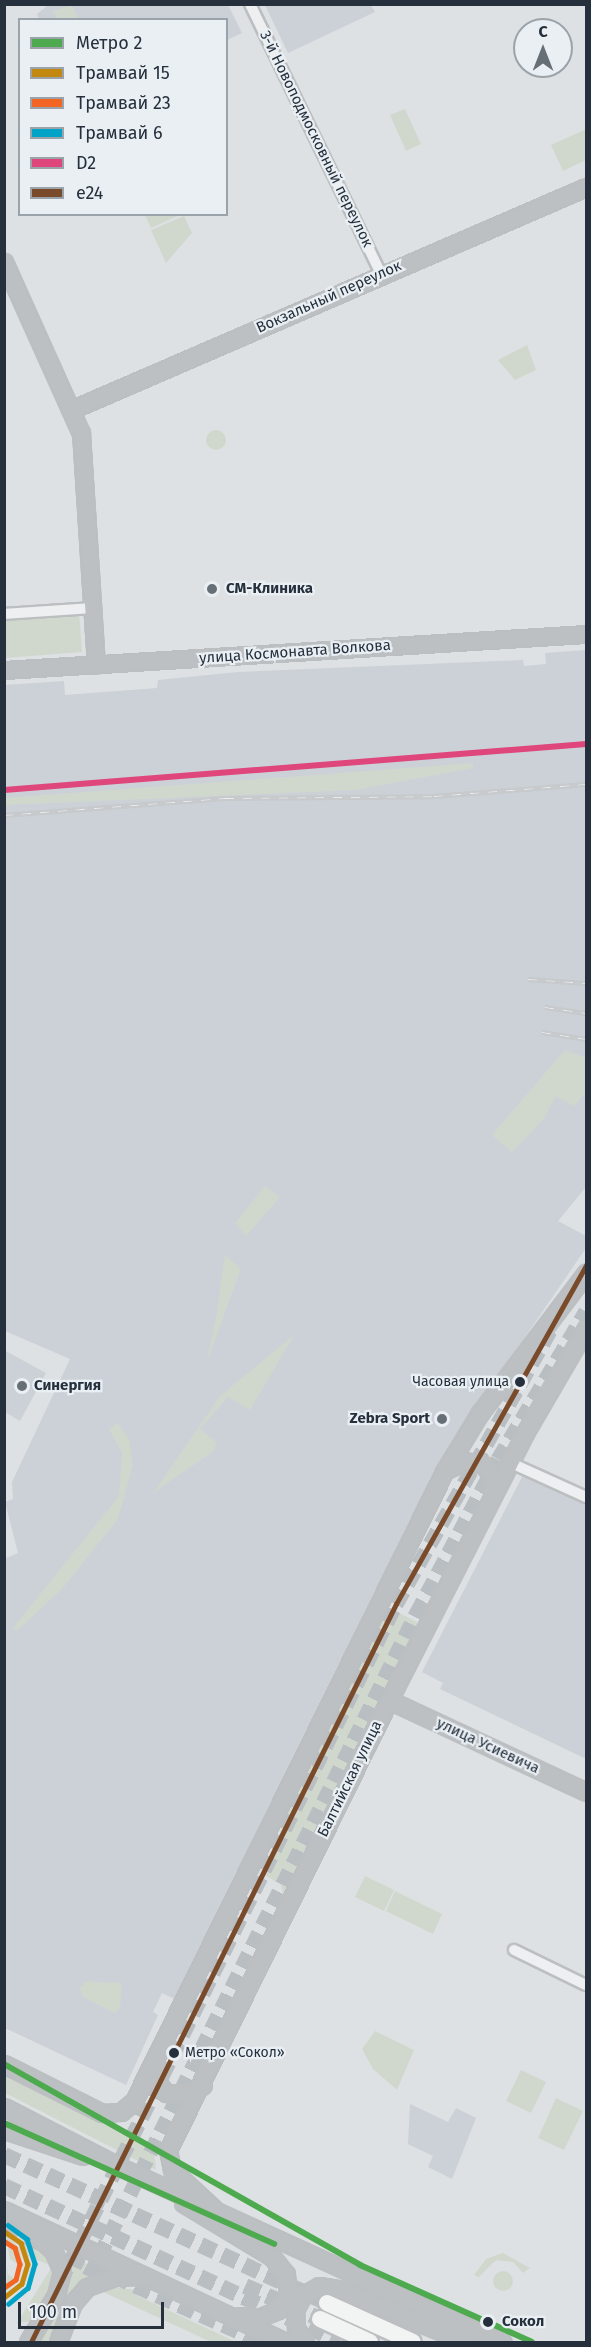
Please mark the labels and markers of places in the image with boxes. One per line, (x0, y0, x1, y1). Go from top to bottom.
marker: СМ-Клиника (203, 580, 221, 598)
place label: СМ-Клиника (226, 580, 313, 598)
place label: Часовая улица (412, 1374, 509, 1390)
marker: Часовая улица (514, 1376, 526, 1388)
place label: Синергия (34, 1377, 101, 1395)
marker: Синергия (15, 1379, 29, 1393)
place label: Zebra Sport (350, 1410, 430, 1428)
marker: Zebra Sport (435, 1412, 449, 1426)
place label: Метро «Сокол» (185, 2045, 285, 2061)
marker: Метро «Сокол» (168, 2047, 180, 2059)
marker: Сокол (479, 2313, 497, 2331)
place label: Сокол (502, 2313, 544, 2331)

